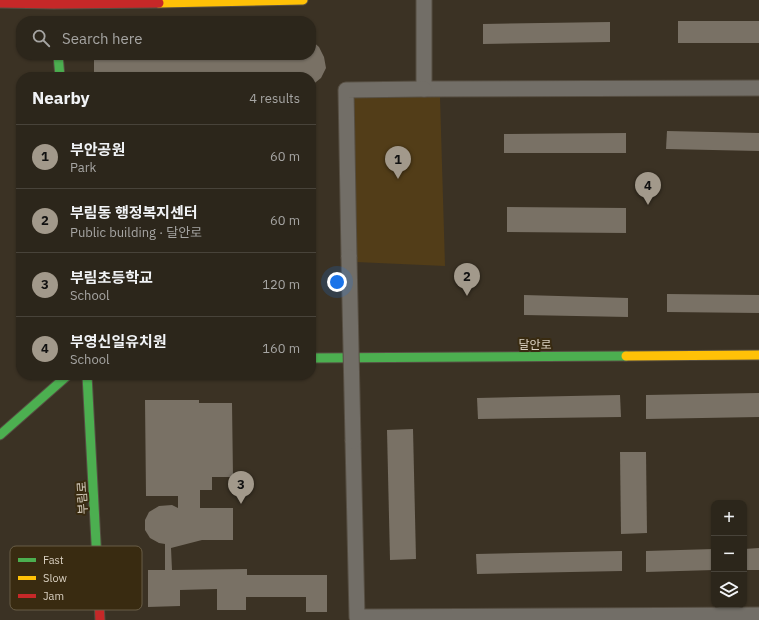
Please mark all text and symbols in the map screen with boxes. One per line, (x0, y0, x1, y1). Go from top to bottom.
search box (16, 16, 316, 60)
icon: search (30, 27, 52, 49)
text: Search here (62, 29, 142, 48)
text: Nearby (32, 87, 90, 109)
text: 4 results (249, 90, 300, 107)
text: 부안공원 (70, 140, 125, 159)
pin: 1 (385, 146, 411, 179)
text: 1 (41, 148, 49, 165)
text: 60 m (270, 148, 300, 165)
text: Park (70, 159, 96, 176)
pin: 4 (635, 172, 661, 205)
text: 부림동 행정복지센터 (70, 203, 198, 222)
text: 2 (41, 212, 49, 229)
text: 60 m (270, 212, 300, 229)
text: Public building · 달안로 (70, 224, 202, 241)
pin: 2 (454, 263, 480, 296)
text: 부림초등학교 (70, 268, 153, 287)
your location (327, 272, 347, 292)
text: 3 (41, 276, 49, 293)
text: 120 m (262, 276, 300, 293)
text: School (70, 287, 110, 304)
text: 부영신일유치원 (70, 332, 167, 351)
street label: 달안로 (518, 337, 552, 352)
text: 4 (41, 340, 49, 357)
text: 160 m (262, 340, 300, 357)
text: School (70, 351, 110, 368)
pin: 3 (228, 471, 254, 504)
street label: 부림로 (74, 481, 90, 515)
map controls (711, 500, 747, 608)
button: + (711, 500, 747, 536)
button: − (711, 536, 747, 572)
legend (10, 546, 142, 610)
text: Fast (43, 553, 64, 567)
text: Slow (43, 571, 67, 585)
button: layers (711, 572, 747, 608)
text: Jam (43, 589, 64, 603)

